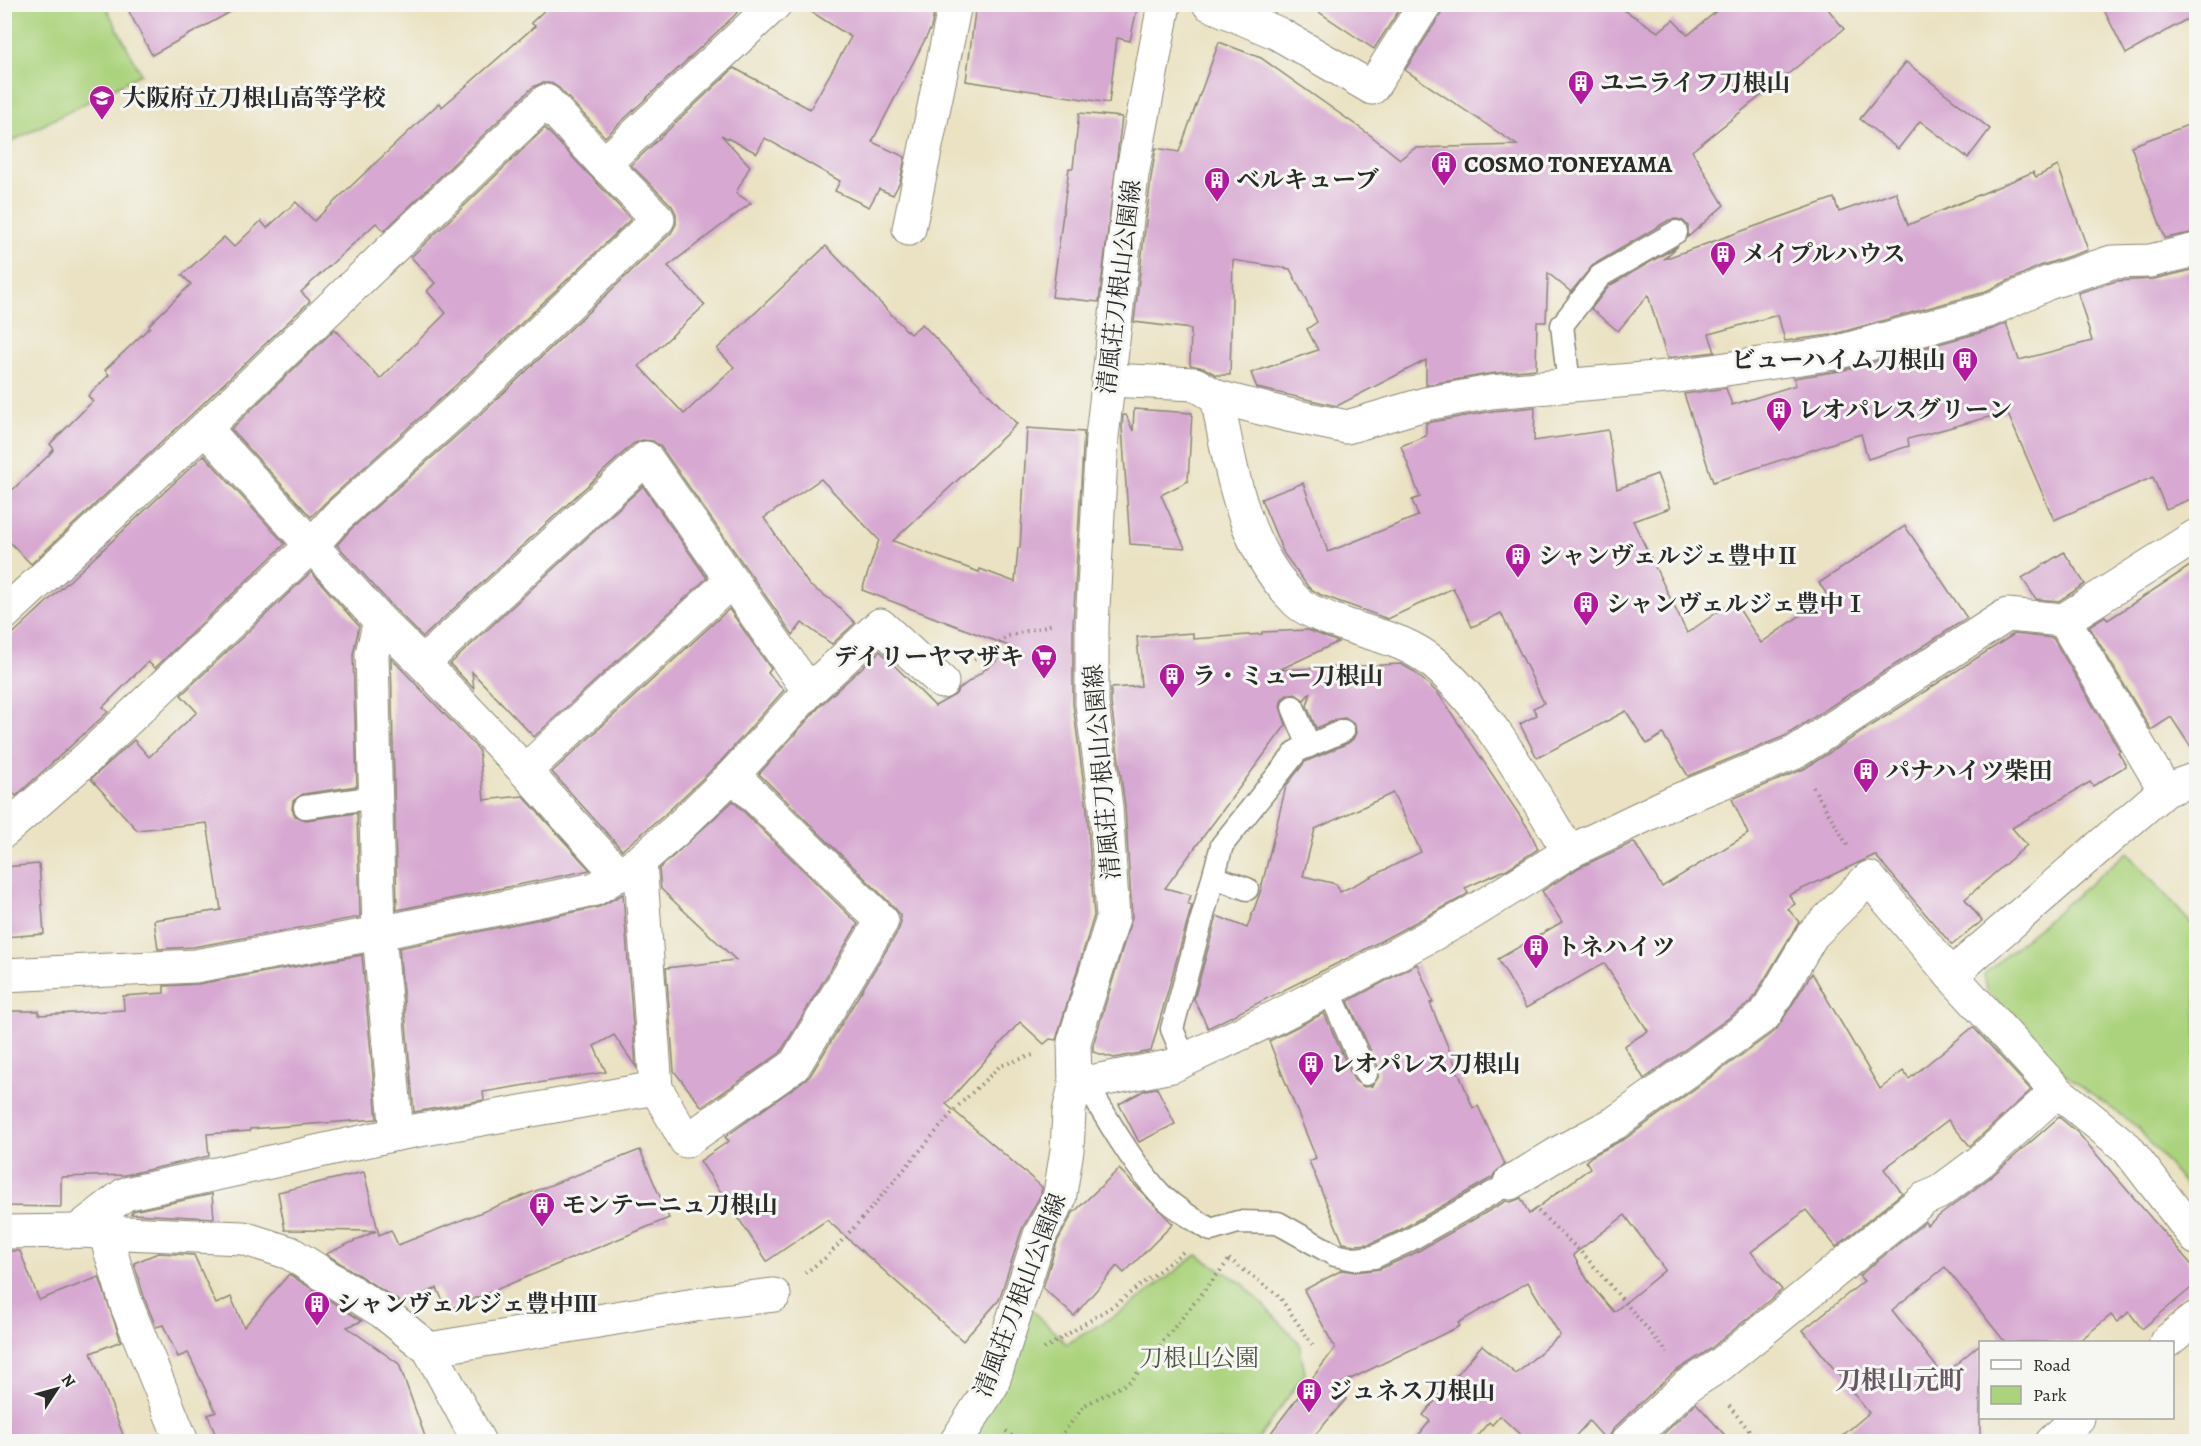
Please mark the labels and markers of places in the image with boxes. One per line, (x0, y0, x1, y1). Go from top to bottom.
place label: ユニライフ刀根山 (1600, 67, 1791, 99)
building icon: ユニライフ刀根山 (1566, 68, 1596, 106)
place label: 大阪府立刀根山高等学校 (122, 82, 386, 114)
school or university icon: 大阪府立刀根山高等学校 (87, 83, 117, 121)
place label: COSMO TONEYAMA (1464, 148, 1673, 180)
building icon: COSMO TONEYAMA (1429, 149, 1459, 187)
place label: ベルキューブ (1236, 164, 1379, 196)
building icon: ベルキューブ (1202, 165, 1232, 203)
place label: メイプルハウス (1742, 238, 1905, 270)
building icon: メイプルハウス (1708, 239, 1738, 277)
place label: ビューハイム刀根山 (1731, 344, 1946, 376)
building icon: ビューハイム刀根山 (1950, 345, 1980, 383)
place label: レオパレスグリーン (1798, 394, 2012, 426)
building icon: レオパレスグリーン (1764, 395, 1794, 433)
place label: シャンヴェルジェ豊中Ⅱ (1538, 540, 1799, 572)
building icon: シャンヴェルジェ豊中Ⅱ (1503, 541, 1533, 579)
place label: シャンヴェルジェ豊中Ⅰ (1606, 588, 1867, 620)
building icon: シャンヴェルジェ豊中Ⅰ (1571, 589, 1601, 627)
place label: デイリーヤマザキ (834, 641, 1024, 673)
supermarket icon: デイリーヤマザキ (1029, 642, 1059, 680)
place label: ラ・ミュー刀根山 (1192, 660, 1384, 692)
building icon: ラ・ミュー刀根山 (1157, 661, 1187, 699)
place label: パナハイツ柴田 (1886, 755, 2053, 787)
building icon: パナハイツ柴田 (1851, 756, 1881, 794)
place label: トネハイツ (1556, 931, 1676, 963)
building icon: トネハイツ (1521, 932, 1551, 970)
place label: レオパレス刀根山 (1330, 1048, 1521, 1080)
building icon: レオパレス刀根山 (1296, 1049, 1326, 1087)
place label: モンテーニュ刀根山 (562, 1189, 778, 1221)
building icon: モンテーニュ刀根山 (527, 1190, 557, 1228)
place label: シャンヴェルジェ豊中Ⅲ (336, 1288, 597, 1320)
building icon: シャンヴェルジェ豊中Ⅲ (302, 1289, 332, 1327)
place label: ジュネス刀根山 (1328, 1375, 1496, 1407)
building icon: ジュネス刀根山 (1294, 1376, 1324, 1414)

